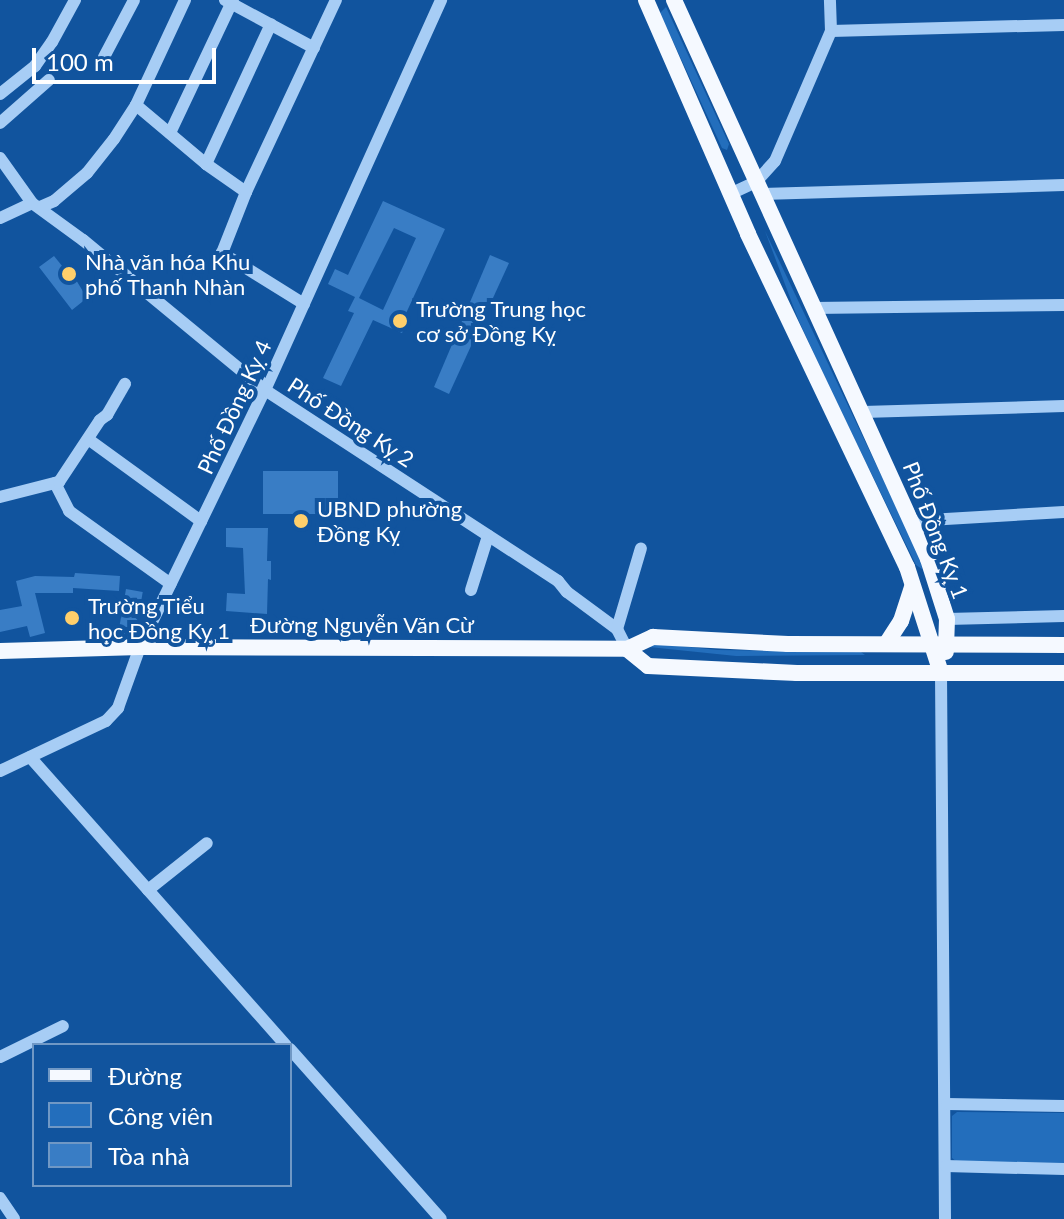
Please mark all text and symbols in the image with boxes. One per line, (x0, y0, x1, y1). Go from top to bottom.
scale bar (36, 32, 220, 82)
text: 100 m (46, 47, 114, 76)
place label: Nhà văn hóa Khu phố Thanh Nhàn (85, 248, 251, 300)
marker: Nhà văn hóa Khu phố Thanh Nhàn (60, 265, 78, 283)
place label: Trường Trung học cơ sở Đồng Kỵ (416, 295, 587, 346)
marker: Trường Trung học cơ sở Đồng Kỵ (391, 312, 409, 330)
street label: Phố Đồng Kỵ 4 (191, 336, 277, 478)
street label: Phố Đồng Kỵ 2 (283, 371, 419, 473)
street label: Phố Đồng Kỵ 1 (898, 457, 974, 603)
place label: UBND phường Đồng Kỵ (317, 495, 462, 546)
marker: UBND phường Đồng Kỵ (292, 512, 310, 530)
place label: Trường Tiểu học Đồng Kỵ 1 (88, 592, 231, 644)
marker: Trường Tiểu học Đồng Kỵ 1 (63, 609, 81, 627)
street label: Đường Nguyễn Văn Cừ (250, 612, 474, 638)
legend (32, 1043, 292, 1187)
text: Đường (108, 1061, 182, 1090)
text: Công viên (108, 1101, 213, 1130)
text: Tòa nhà (108, 1141, 190, 1170)

